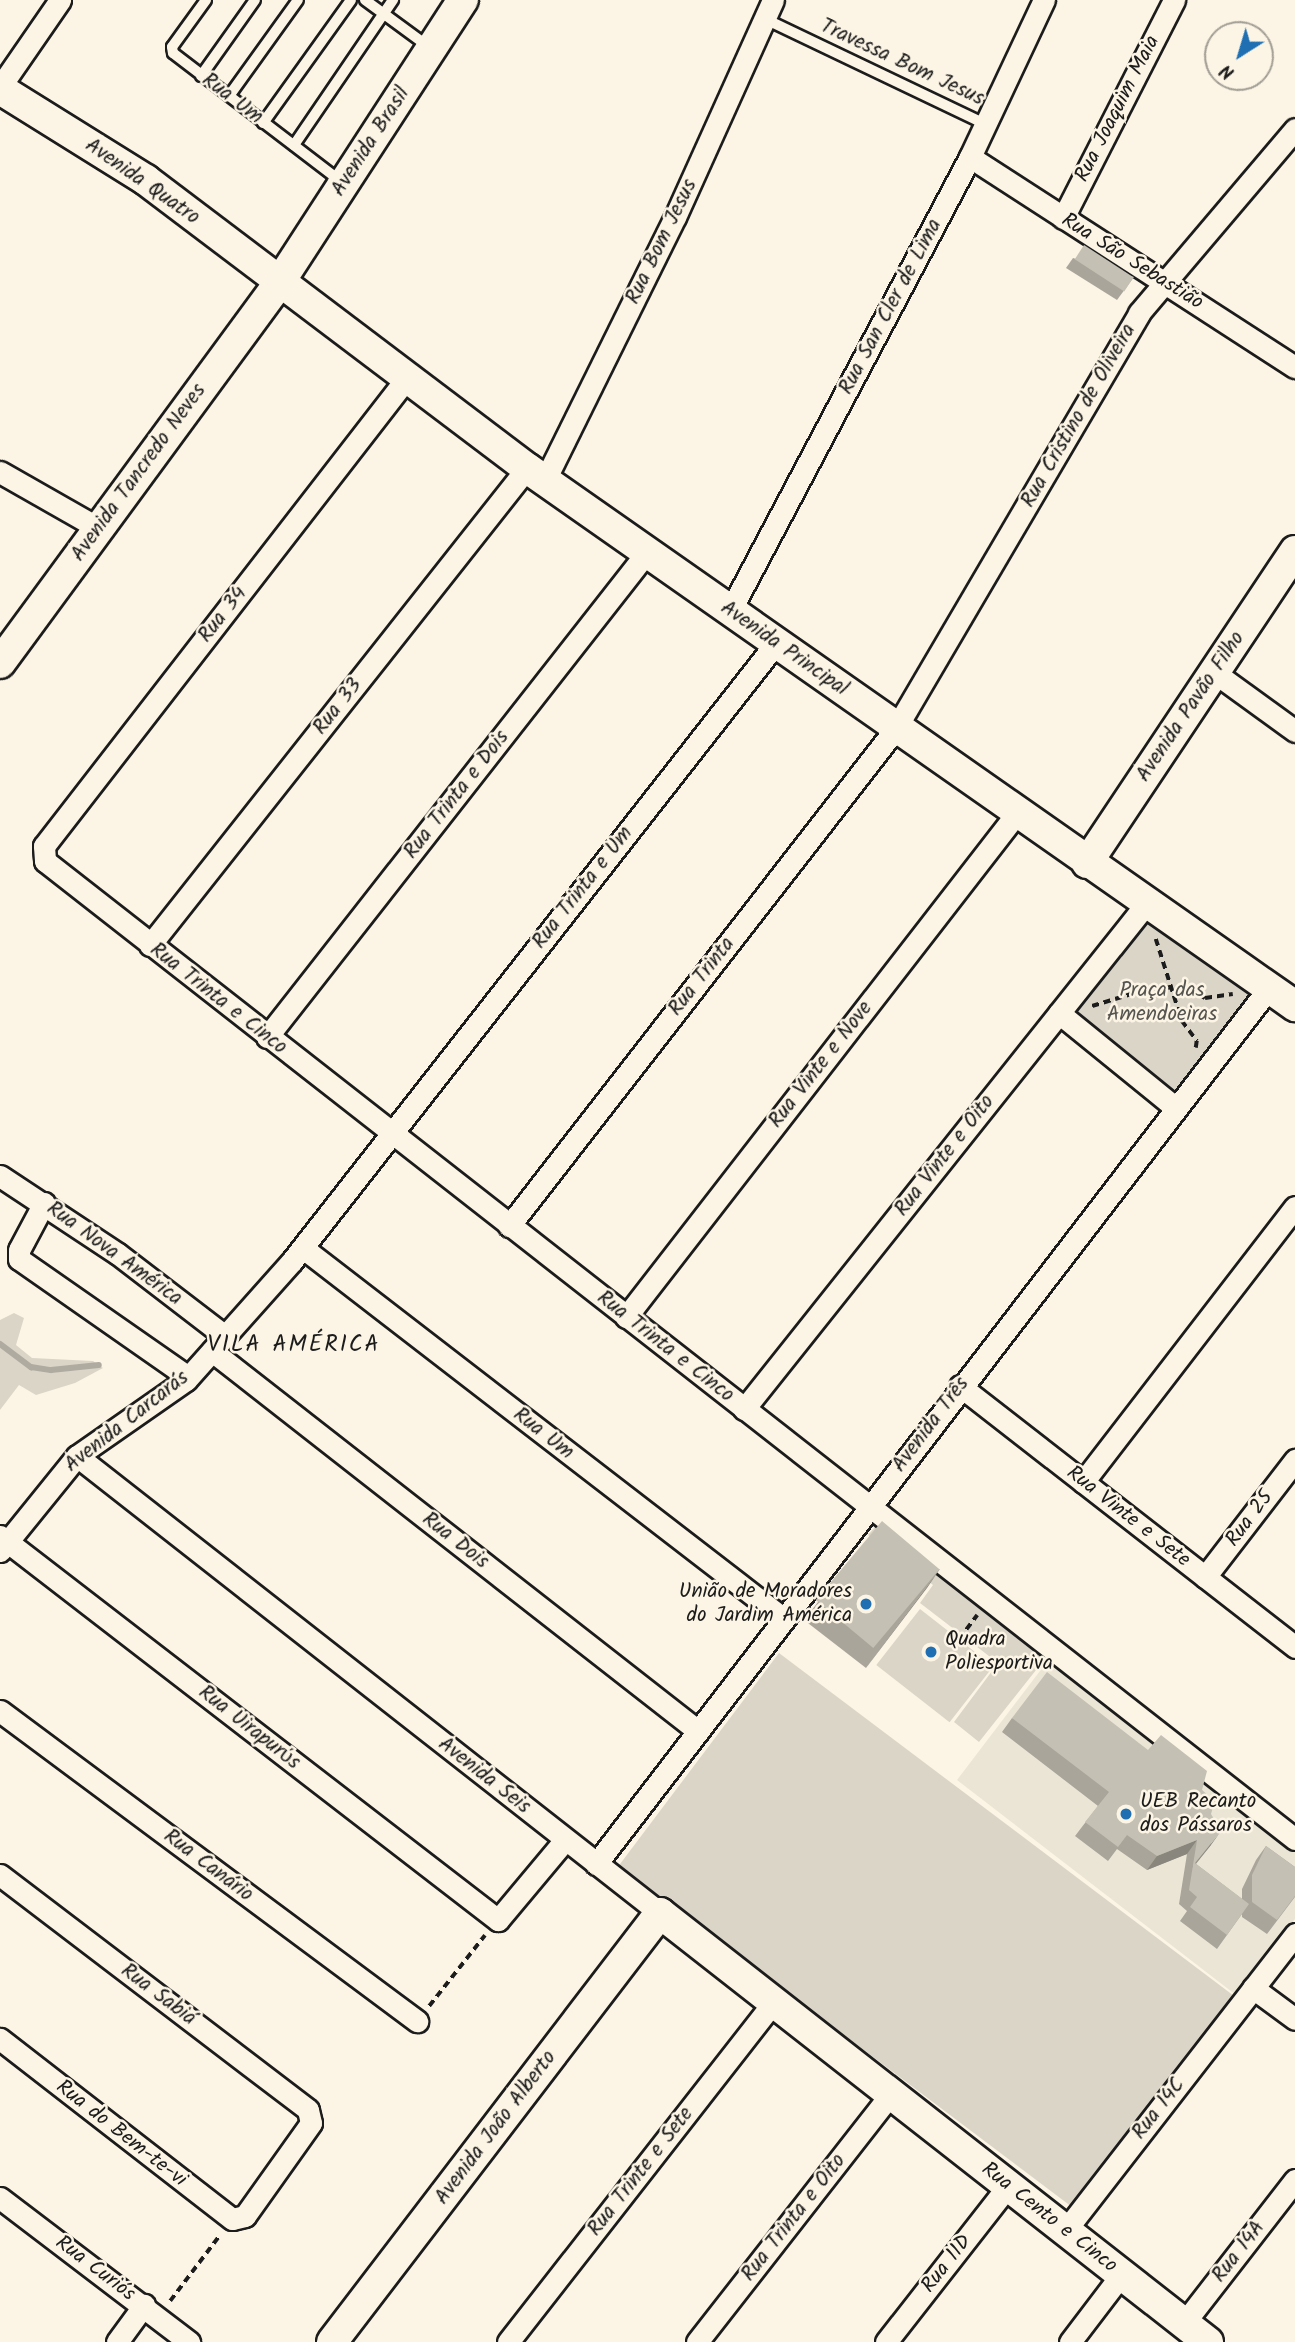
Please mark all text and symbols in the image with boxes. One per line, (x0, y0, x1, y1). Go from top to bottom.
street label: Travessa Bom Jesus (816, 14, 988, 112)
north arrow (1204, 21, 1274, 91)
street label: Rua Joaquim Maia (1070, 31, 1166, 187)
text: N (1214, 56, 1241, 87)
street label: Rua Um (197, 68, 267, 130)
street label: Avenida Brasil (326, 83, 416, 201)
street label: Avenida Quatro (80, 133, 204, 231)
street label: Rua Bom Jesus (621, 175, 703, 309)
street label: Rua São Sebastião (1056, 208, 1208, 316)
street label: Rua San Cler de Lima (834, 215, 948, 399)
street label: Rua Cristino de Oliveira (1016, 320, 1142, 512)
street label: Avenida Tancredo Neves (66, 379, 212, 567)
street label: Rua 34 (193, 582, 253, 648)
street label: Avenida Principal (715, 596, 853, 702)
street label: Avenida Pavão Filho (1131, 627, 1251, 787)
street label: Rua 33 (308, 674, 368, 740)
street label: Rua Trinta e Dois (399, 726, 515, 864)
street label: Rua Trinta e Um (527, 822, 639, 954)
street label: Rua Trinta (663, 933, 741, 1021)
street label: Rua Trinta e Cinco (144, 938, 292, 1060)
park label: Praça das Amendoeiras (1107, 978, 1217, 1028)
street label: Rua Vinte e Nove (764, 997, 878, 1133)
street label: Rua Vinte e Oito (890, 1090, 1000, 1222)
street label: Rua Nova América (41, 1196, 187, 1312)
street label: Rua Trinta e Cinco (591, 1286, 739, 1408)
district label: VILA AMÉRICA (209, 1331, 379, 1359)
street label: Avenida Carcarás (60, 1366, 194, 1478)
street label: Avenida Três (887, 1373, 975, 1477)
street label: Rua Um (508, 1403, 578, 1465)
street label: Rua Vinte e Sete (1061, 1461, 1195, 1573)
street label: Rua 25 (1221, 1486, 1279, 1552)
street label: Rua Dois (417, 1507, 493, 1575)
place label: União de Moradores do Jardim América (679, 1579, 852, 1629)
marker: União de Moradores do Jardim América (858, 1596, 874, 1612)
place label: Quadra Poliesportiva (945, 1627, 1053, 1677)
marker: Quadra Poliesportiva (923, 1644, 939, 1660)
street label: Rua Uirapurύs (193, 1680, 305, 1776)
street label: Avenida Seis (433, 1732, 535, 1820)
place label: UEB Recanto dos Pássaros (1140, 1789, 1256, 1839)
marker: UEB Recanto dos Pássaros (1118, 1806, 1134, 1822)
street label: Rua Canário (158, 1824, 258, 1908)
street label: Rua Sabiá (115, 1959, 201, 2031)
street label: Avenida João Alberto (430, 2046, 562, 2210)
street label: Rua 14C (1127, 2073, 1191, 2145)
street label: Rua do Bem-te-vi (50, 2075, 192, 2193)
street label: Rua Trinte e Sete (583, 2102, 699, 2242)
street label: Rua Trinta e Oito (736, 2149, 852, 2287)
street label: Rua Cento e Cinco (976, 2157, 1122, 2279)
street label: Rua 14A (1207, 2216, 1271, 2288)
street label: Rua 11D (916, 2230, 978, 2298)
street label: Rua Curiós (50, 2231, 140, 2307)

